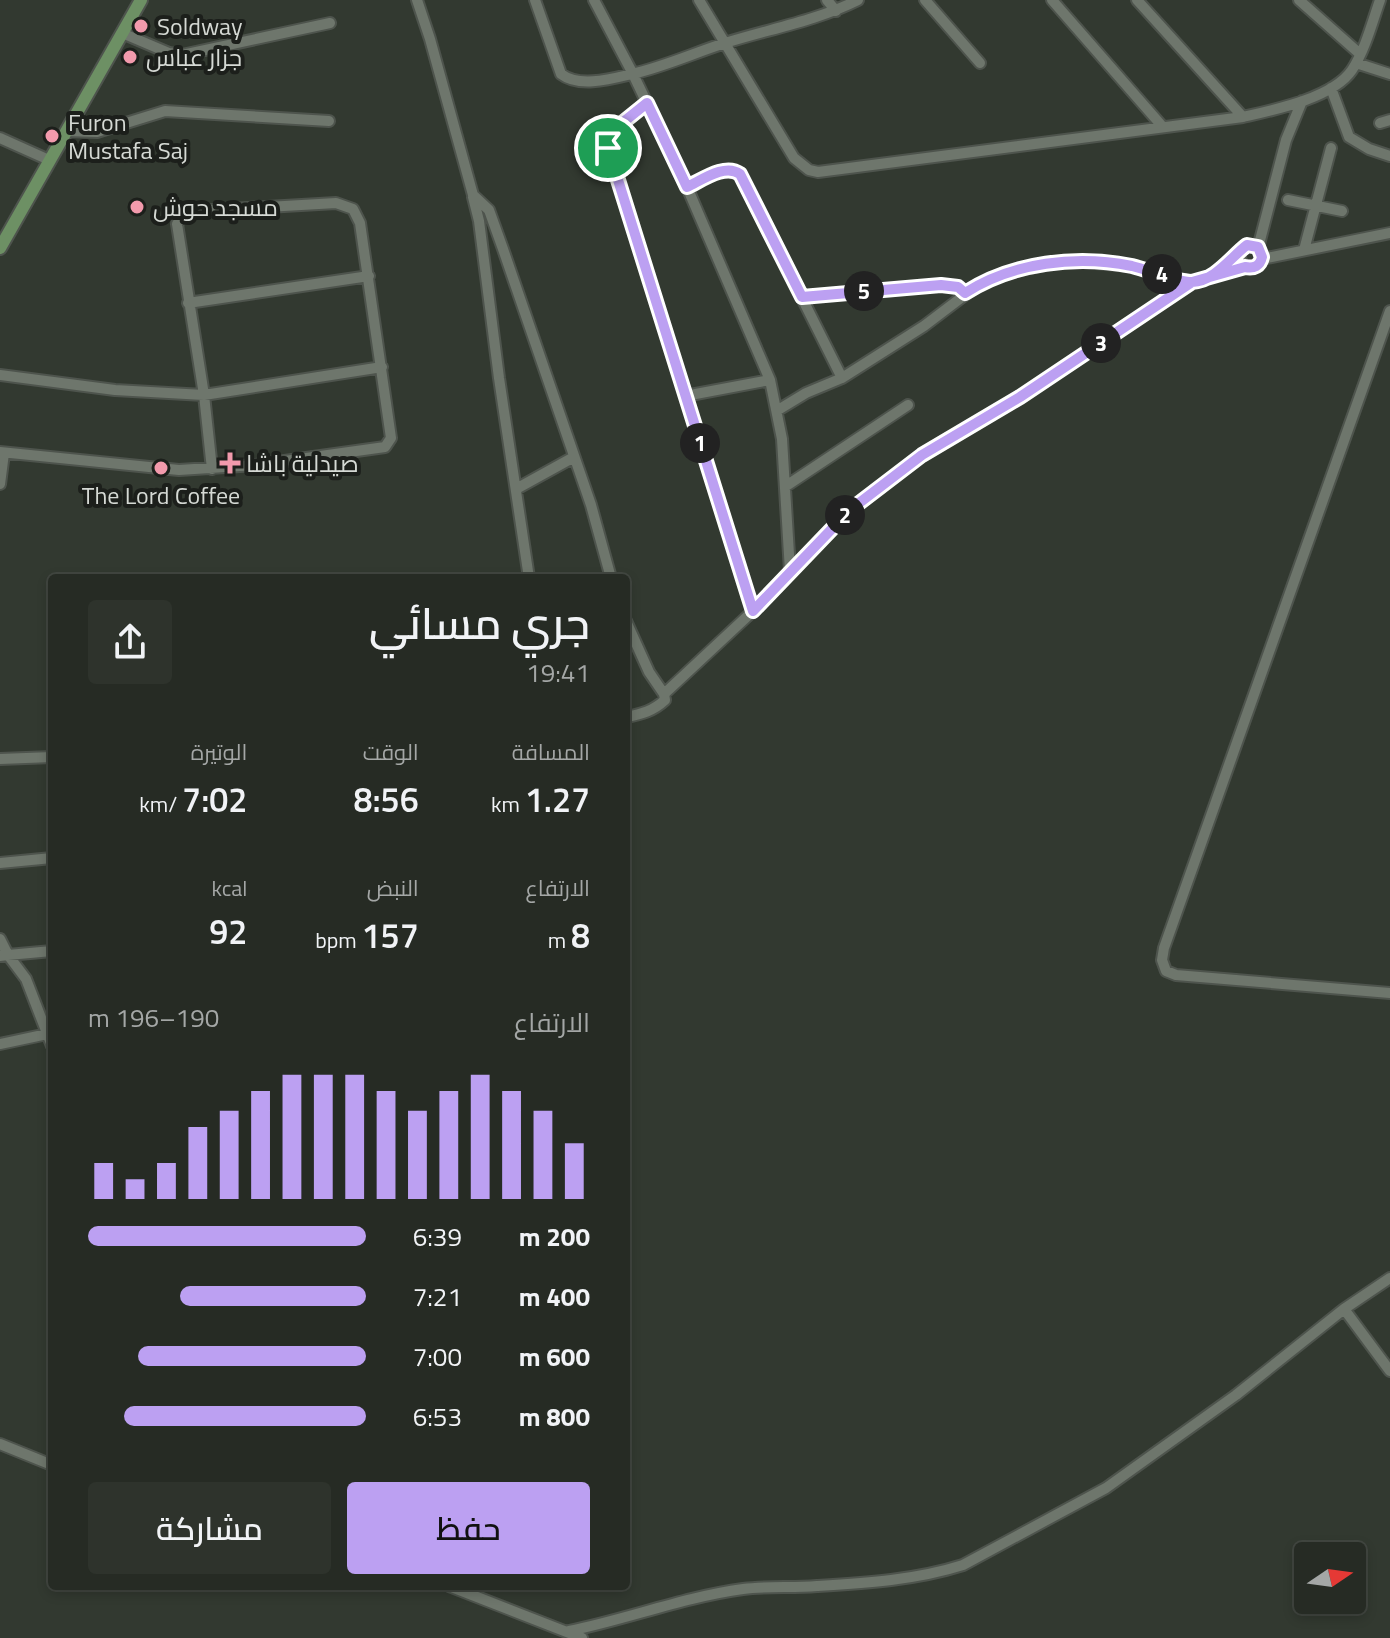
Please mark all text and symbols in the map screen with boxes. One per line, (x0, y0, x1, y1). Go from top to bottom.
place label: Soldway (157, 8, 243, 44)
marker: Soldway (132, 17, 150, 35)
place label: جزار عباس (146, 39, 242, 75)
marker: جزار عباس (121, 48, 139, 66)
place label: Furon Mustafa Saj (68, 104, 188, 168)
pin (574, 114, 642, 182)
icon: arrive (586, 126, 630, 170)
marker: Furon Mustafa Saj (43, 127, 61, 145)
place label: مسجد حوش (153, 189, 278, 225)
marker: مسجد حوش (128, 198, 146, 216)
pin: 4 (1142, 254, 1182, 294)
text: 4 (1156, 257, 1168, 291)
pin: 5 (844, 271, 884, 311)
text: 5 (858, 274, 870, 308)
pin: 3 (1081, 323, 1121, 363)
text: 3 (1095, 326, 1107, 360)
pin: 1 (680, 423, 720, 463)
text: 1 (694, 426, 706, 460)
place label: صيدلية باشا (246, 445, 359, 481)
marker: صيدلية باشا (221, 454, 239, 472)
marker: The Lord Coffee (152, 459, 170, 477)
place label: The Lord Coffee (82, 477, 240, 513)
pin: 2 (825, 495, 865, 535)
text: 2 (839, 498, 851, 532)
text: جري مسائي (369, 589, 590, 656)
button: share (88, 600, 172, 684)
text: 19:41 (526, 653, 590, 692)
text: الوتيرة (191, 735, 247, 769)
text: الوقت (363, 735, 419, 769)
text: المسافة (512, 735, 590, 769)
text: 7:02 (182, 773, 247, 825)
text: 8:56 (353, 773, 419, 825)
text: 1.27 (525, 773, 590, 825)
text: /km (139, 787, 182, 821)
text: km (491, 787, 525, 821)
text: kcal (211, 871, 247, 905)
text: النبض (367, 871, 419, 905)
text: الارتفاع (526, 871, 590, 905)
text: 92 (209, 905, 247, 957)
text: 157 (362, 909, 419, 961)
text: 8 (571, 909, 590, 961)
text: bpm (315, 923, 362, 957)
text: m (548, 923, 571, 957)
text: 190–196 m (88, 998, 219, 1037)
text: الارتفاع (514, 1003, 590, 1042)
text: 6:39 (413, 1217, 462, 1256)
text: 200 m (519, 1217, 590, 1256)
text: 7:21 (413, 1277, 462, 1316)
text: 400 m (519, 1277, 590, 1316)
text: 7:00 (413, 1337, 462, 1376)
text: 600 m (519, 1337, 590, 1376)
text: 6:53 (413, 1397, 462, 1436)
text: 800 m (519, 1397, 590, 1436)
button: مشاركة (88, 1482, 331, 1574)
button: حفظ (347, 1482, 590, 1574)
north arrow (1294, 1542, 1366, 1614)
map controls (1294, 1542, 1366, 1614)

